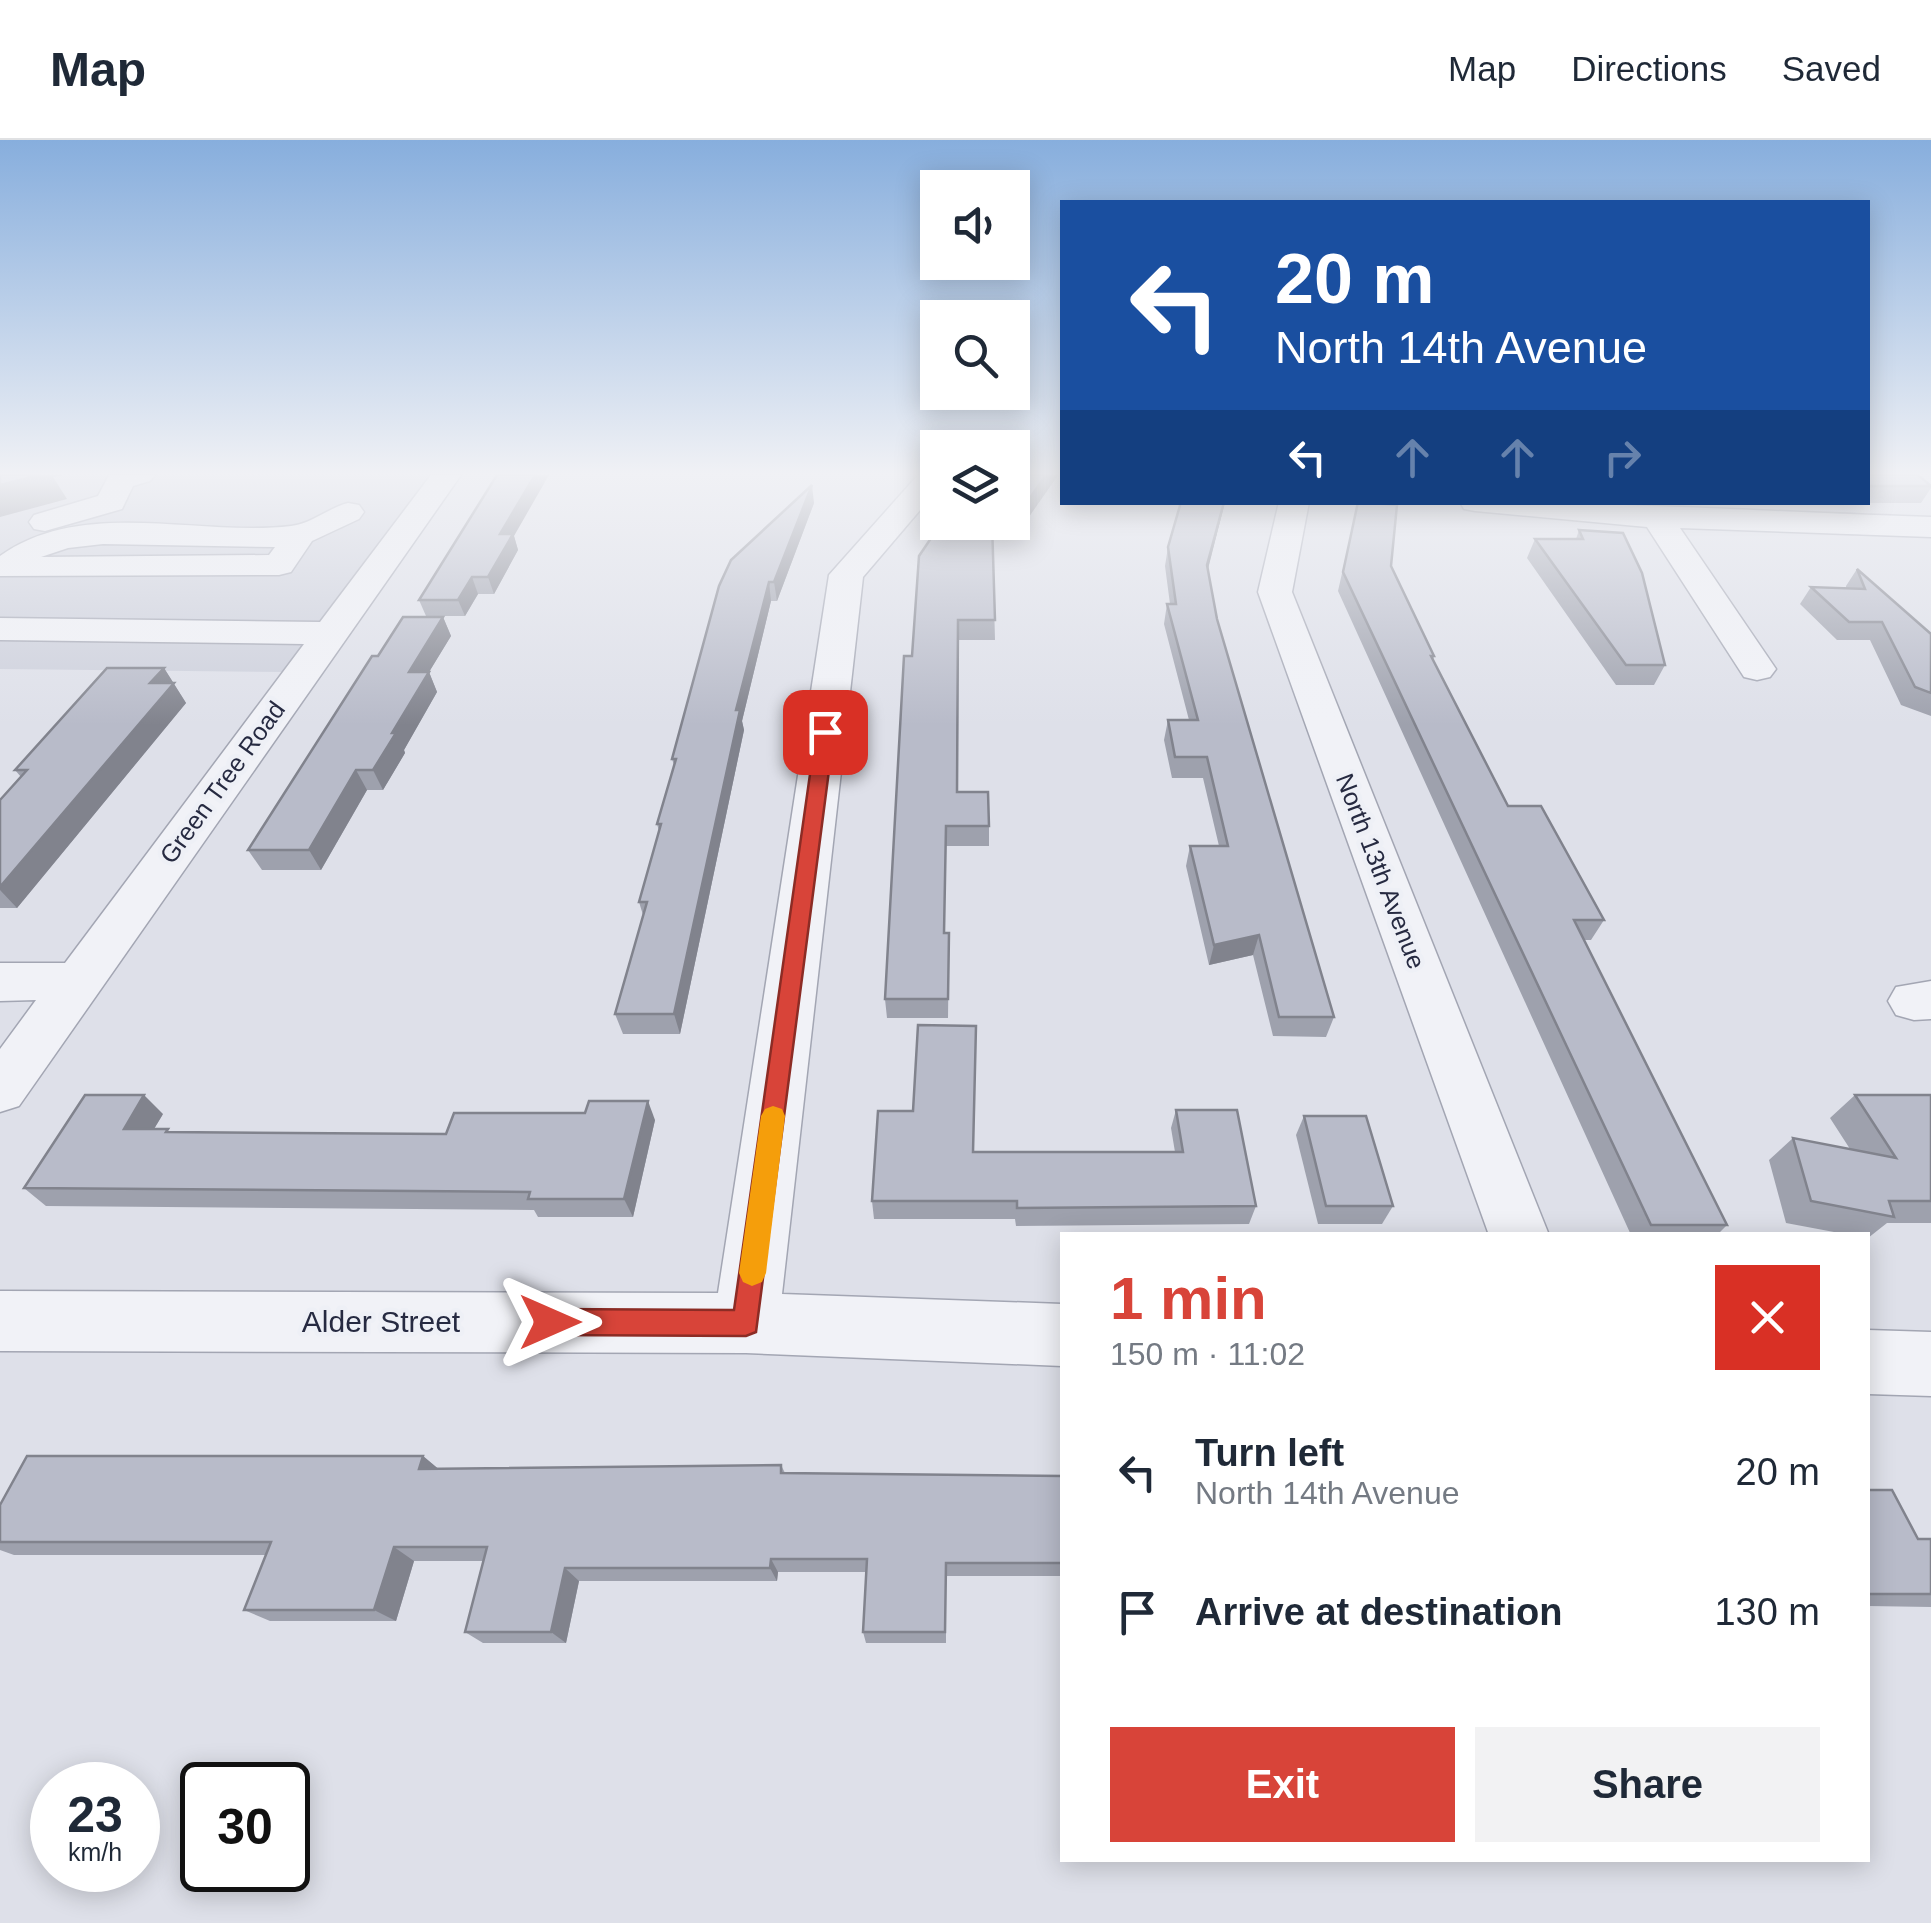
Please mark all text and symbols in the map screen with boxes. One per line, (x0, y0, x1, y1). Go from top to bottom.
text: Map (50, 43, 146, 96)
text: Map (1448, 49, 1516, 88)
text: Directions (1571, 49, 1727, 88)
text: Saved (1782, 49, 1881, 88)
map controls (920, 170, 1030, 540)
button: sound (920, 170, 1030, 280)
icon: left (1110, 240, 1240, 370)
text: 20 m (1275, 240, 1435, 318)
button: search (920, 300, 1030, 410)
text: North 14th Avenue (1275, 322, 1647, 373)
button: layers (920, 430, 1030, 540)
icon: left (1280, 430, 1335, 485)
icon: ahead (1385, 430, 1440, 485)
icon: ahead (1490, 430, 1545, 485)
icon: right (1595, 430, 1650, 485)
pin (783, 690, 868, 775)
street label: Green Tree Road (154, 696, 290, 868)
icon: arrive (798, 705, 853, 760)
street label: North 13th Avenue (1331, 770, 1431, 972)
text: 1 min (1110, 1265, 1267, 1332)
button: close (1715, 1265, 1820, 1370)
position arrow (498, 1270, 602, 1374)
street label: Alder Street (302, 1305, 461, 1338)
text: 150 m · 11:02 (1110, 1336, 1305, 1372)
text: Turn left (1195, 1432, 1344, 1474)
icon: left (1110, 1445, 1165, 1500)
text: 20 m (1736, 1451, 1820, 1493)
text: North 14th Avenue (1195, 1475, 1460, 1511)
icon: arrive (1110, 1585, 1165, 1640)
text: Arrive at destination (1195, 1591, 1562, 1633)
text: 130 m (1714, 1591, 1820, 1633)
button: Exit (1110, 1727, 1455, 1842)
button: Share (1475, 1727, 1820, 1842)
speed limit sign: 30 (180, 1762, 310, 1892)
text: 23 (67, 1787, 123, 1843)
text: km/h (68, 1838, 122, 1866)

